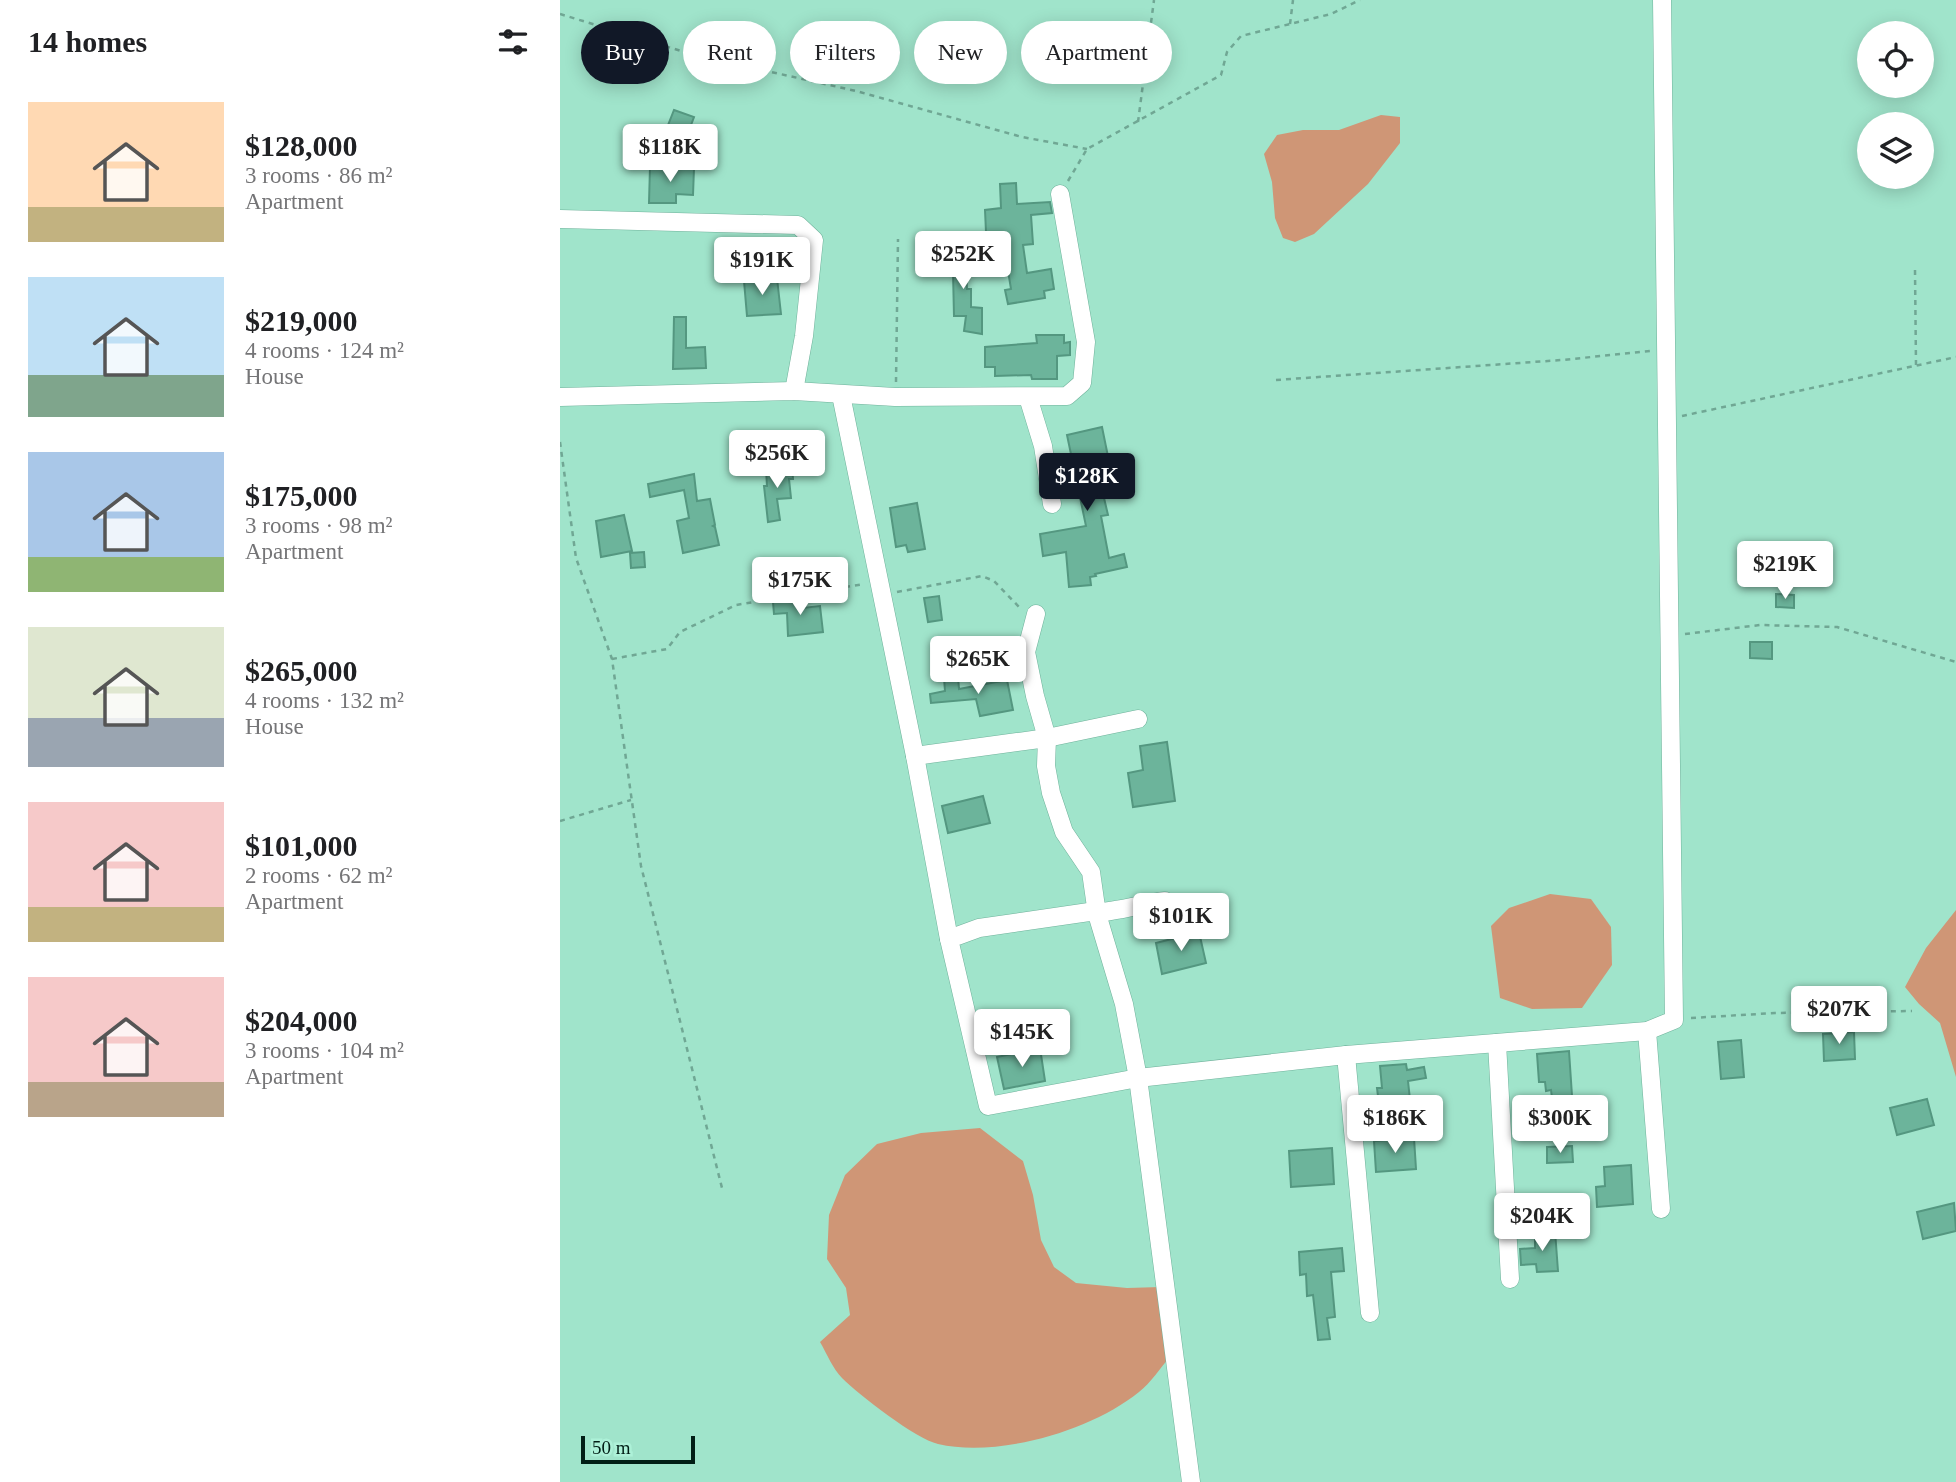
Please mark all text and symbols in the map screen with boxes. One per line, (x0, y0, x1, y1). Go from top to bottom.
chip: Buy (581, 21, 669, 84)
chip: Rent (683, 21, 776, 84)
chip: Filters (790, 21, 900, 84)
chip: New (914, 21, 1007, 84)
chip: Apartment (1021, 21, 1172, 84)
map controls (1857, 21, 1934, 189)
button: locate (1857, 21, 1934, 98)
icon: filters (494, 23, 532, 61)
text: 14 homes (28, 25, 147, 58)
button: layers (1857, 112, 1934, 189)
pin: $118K (621, 124, 719, 184)
text: $128,000 (245, 129, 358, 162)
icon: home (84, 130, 168, 214)
text: $118K (639, 134, 701, 159)
text: 3 rooms · 86 m² (245, 163, 392, 188)
text: Apartment (245, 189, 343, 214)
pin: $252K (914, 232, 1012, 291)
pin: $191K (713, 238, 811, 297)
text: $252K (931, 241, 995, 266)
text: $191K (730, 247, 794, 272)
text: $219,000 (245, 304, 358, 337)
icon: home (84, 305, 168, 389)
text: 4 rooms · 124 m² (245, 338, 404, 363)
text: House (245, 364, 304, 389)
pin: $256K (728, 430, 826, 490)
text: $256K (745, 440, 809, 465)
pin: $128K (1038, 454, 1136, 513)
text: $128K (1055, 463, 1119, 488)
text: $175,000 (245, 479, 358, 512)
icon: home (84, 480, 168, 564)
text: 3 rooms · 98 m² (245, 513, 392, 538)
text: Apartment (245, 539, 343, 564)
pin: $219K (1736, 542, 1834, 601)
text: $219K (1753, 551, 1817, 576)
pin: $175K (751, 558, 849, 617)
text: $175K (768, 567, 832, 592)
pin: $265K (929, 636, 1027, 696)
text: $265K (946, 646, 1010, 671)
text: $265,000 (245, 654, 358, 687)
icon: home (84, 655, 168, 739)
text: 4 rooms · 132 m² (245, 688, 404, 713)
text: House (245, 714, 304, 739)
text: $101,000 (245, 829, 358, 862)
icon: home (84, 830, 168, 914)
text: 2 rooms · 62 m² (245, 863, 392, 888)
text: Apartment (245, 889, 343, 914)
pin: $101K (1132, 894, 1230, 953)
text: $101K (1149, 903, 1213, 928)
pin: $207K (1790, 986, 1888, 1046)
text: $207K (1807, 996, 1871, 1021)
text: $204,000 (245, 1004, 358, 1037)
icon: home (84, 1005, 168, 1089)
pin: $145K (973, 1010, 1071, 1069)
text: $145K (990, 1019, 1054, 1044)
text: 3 rooms · 104 m² (245, 1038, 404, 1063)
text: Apartment (245, 1064, 343, 1089)
pin: $186K (1346, 1096, 1444, 1155)
pin: $300K (1511, 1096, 1609, 1155)
text: $186K (1363, 1105, 1427, 1130)
text: $300K (1528, 1105, 1592, 1130)
pin: $204K (1493, 1194, 1591, 1253)
text: $204K (1510, 1203, 1574, 1228)
scale bar (581, 1433, 695, 1465)
text: 50 m (592, 1437, 631, 1458)

